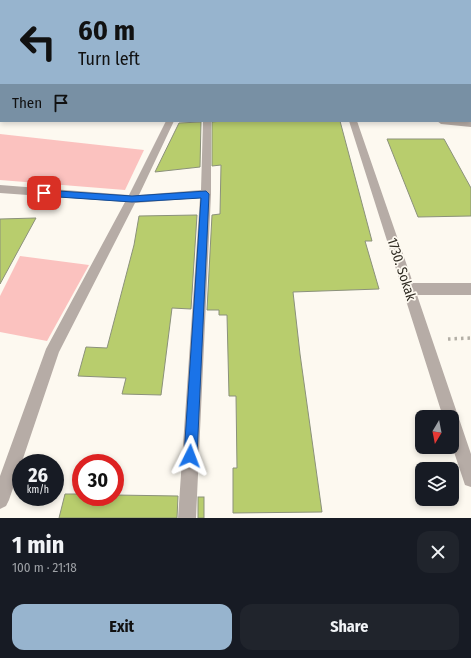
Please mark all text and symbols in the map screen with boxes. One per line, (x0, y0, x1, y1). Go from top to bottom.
text: 60 m (78, 14, 135, 47)
icon: left (12, 16, 64, 68)
text: Turn left (78, 48, 140, 70)
icon: arrive (50, 92, 72, 114)
text: Then (12, 94, 42, 112)
pin (27, 176, 61, 210)
icon: arrive (33, 182, 55, 204)
street label: 1730. Sokak (383, 236, 420, 303)
north arrow (415, 410, 459, 454)
map controls (415, 410, 459, 506)
position arrow (169, 435, 211, 477)
speed limit sign: 30 (72, 454, 124, 506)
button: layers (415, 462, 459, 506)
text: 26 (28, 463, 48, 487)
text: km/h (27, 484, 49, 496)
text: 1 min (12, 531, 64, 559)
button: close (417, 531, 459, 573)
text: 100 m · 21:18 (12, 560, 77, 575)
button: Exit (12, 604, 232, 650)
button: Share (240, 604, 459, 650)

